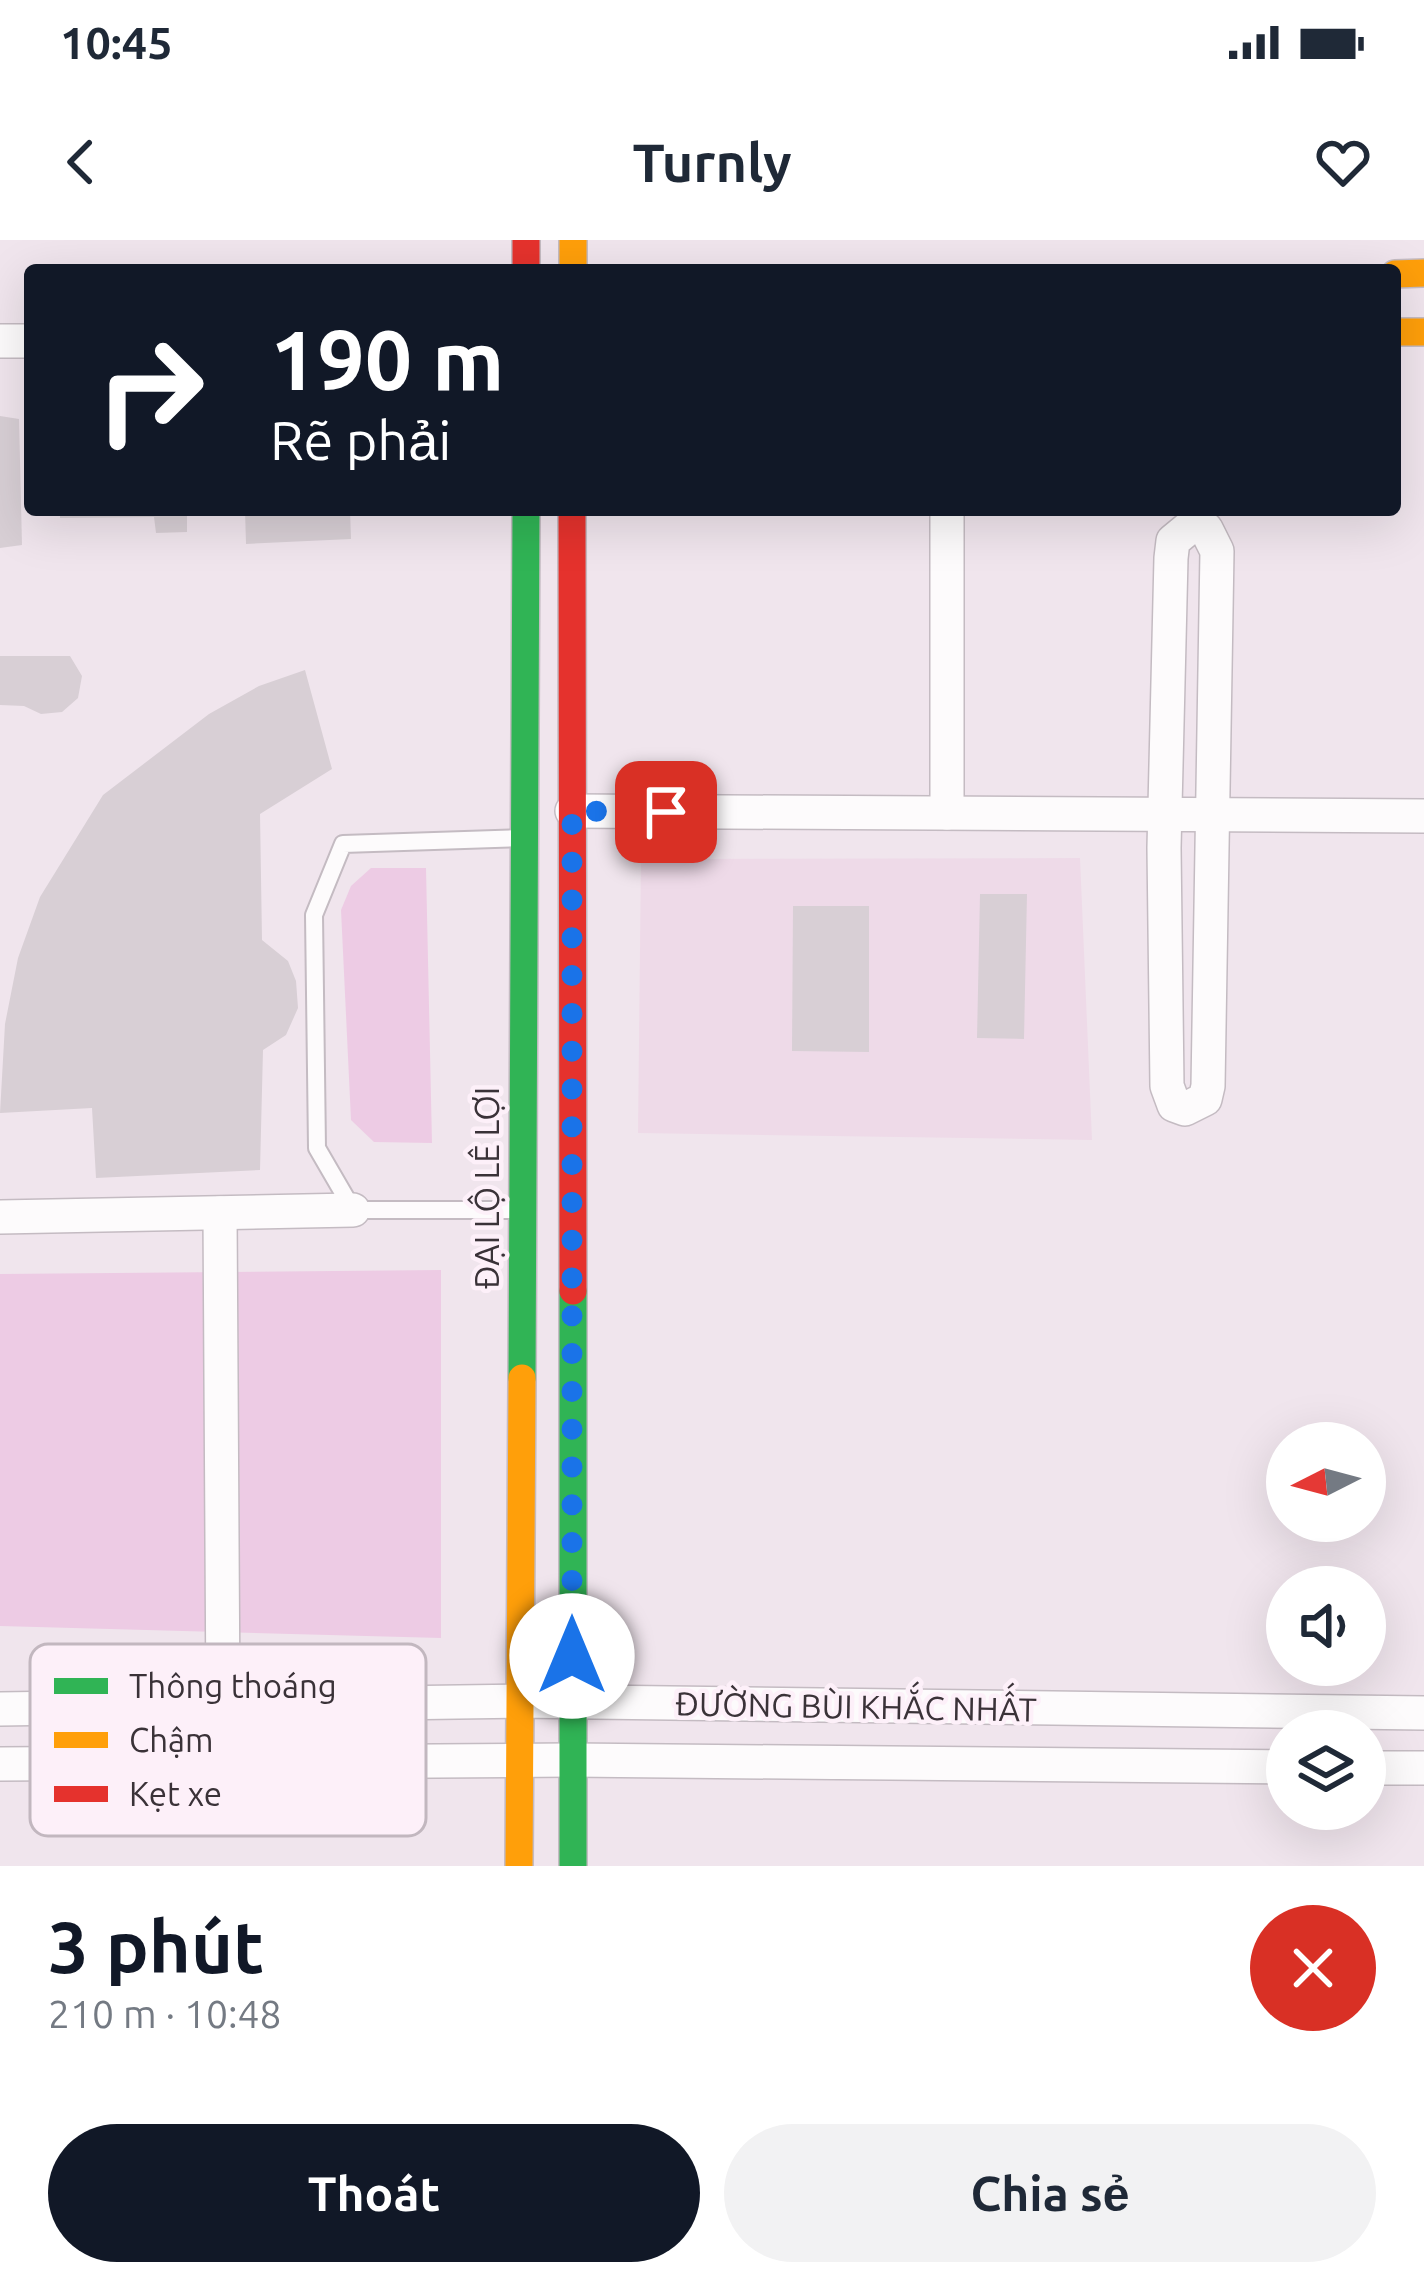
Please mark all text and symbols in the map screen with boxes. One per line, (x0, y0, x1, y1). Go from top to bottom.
text: 10:45 (60, 17, 173, 68)
icon: back (48, 129, 114, 195)
icon: heart (1310, 129, 1376, 195)
text: Turnly (632, 132, 792, 192)
icon: right (72, 312, 228, 468)
text: 190 m (270, 312, 504, 406)
text: Rẽ phải (270, 410, 451, 470)
pin (615, 761, 717, 863)
icon: arrive (633, 779, 699, 845)
street label: ĐẠI LỘ LÊ LỢI (467, 1087, 505, 1289)
north arrow (1266, 1422, 1386, 1542)
map controls (1266, 1422, 1386, 1830)
button: sound (1266, 1566, 1386, 1686)
position arrow (509, 1593, 635, 1719)
legend (30, 1644, 426, 1836)
text: Thông thoáng (129, 1667, 337, 1704)
street label: ĐƯỜNG BÙI KHẮC NHẤT (675, 1675, 1037, 1728)
button: layers (1266, 1710, 1386, 1830)
text: Chậm (129, 1721, 214, 1758)
text: Kẹt xe (129, 1775, 222, 1812)
button: close (1250, 1905, 1376, 2031)
text: 3 phút (48, 1906, 264, 1987)
text: 210 m · 10:48 (48, 1992, 282, 2035)
button: Thoát (48, 2124, 700, 2262)
button: Chia sẻ (724, 2124, 1376, 2262)

